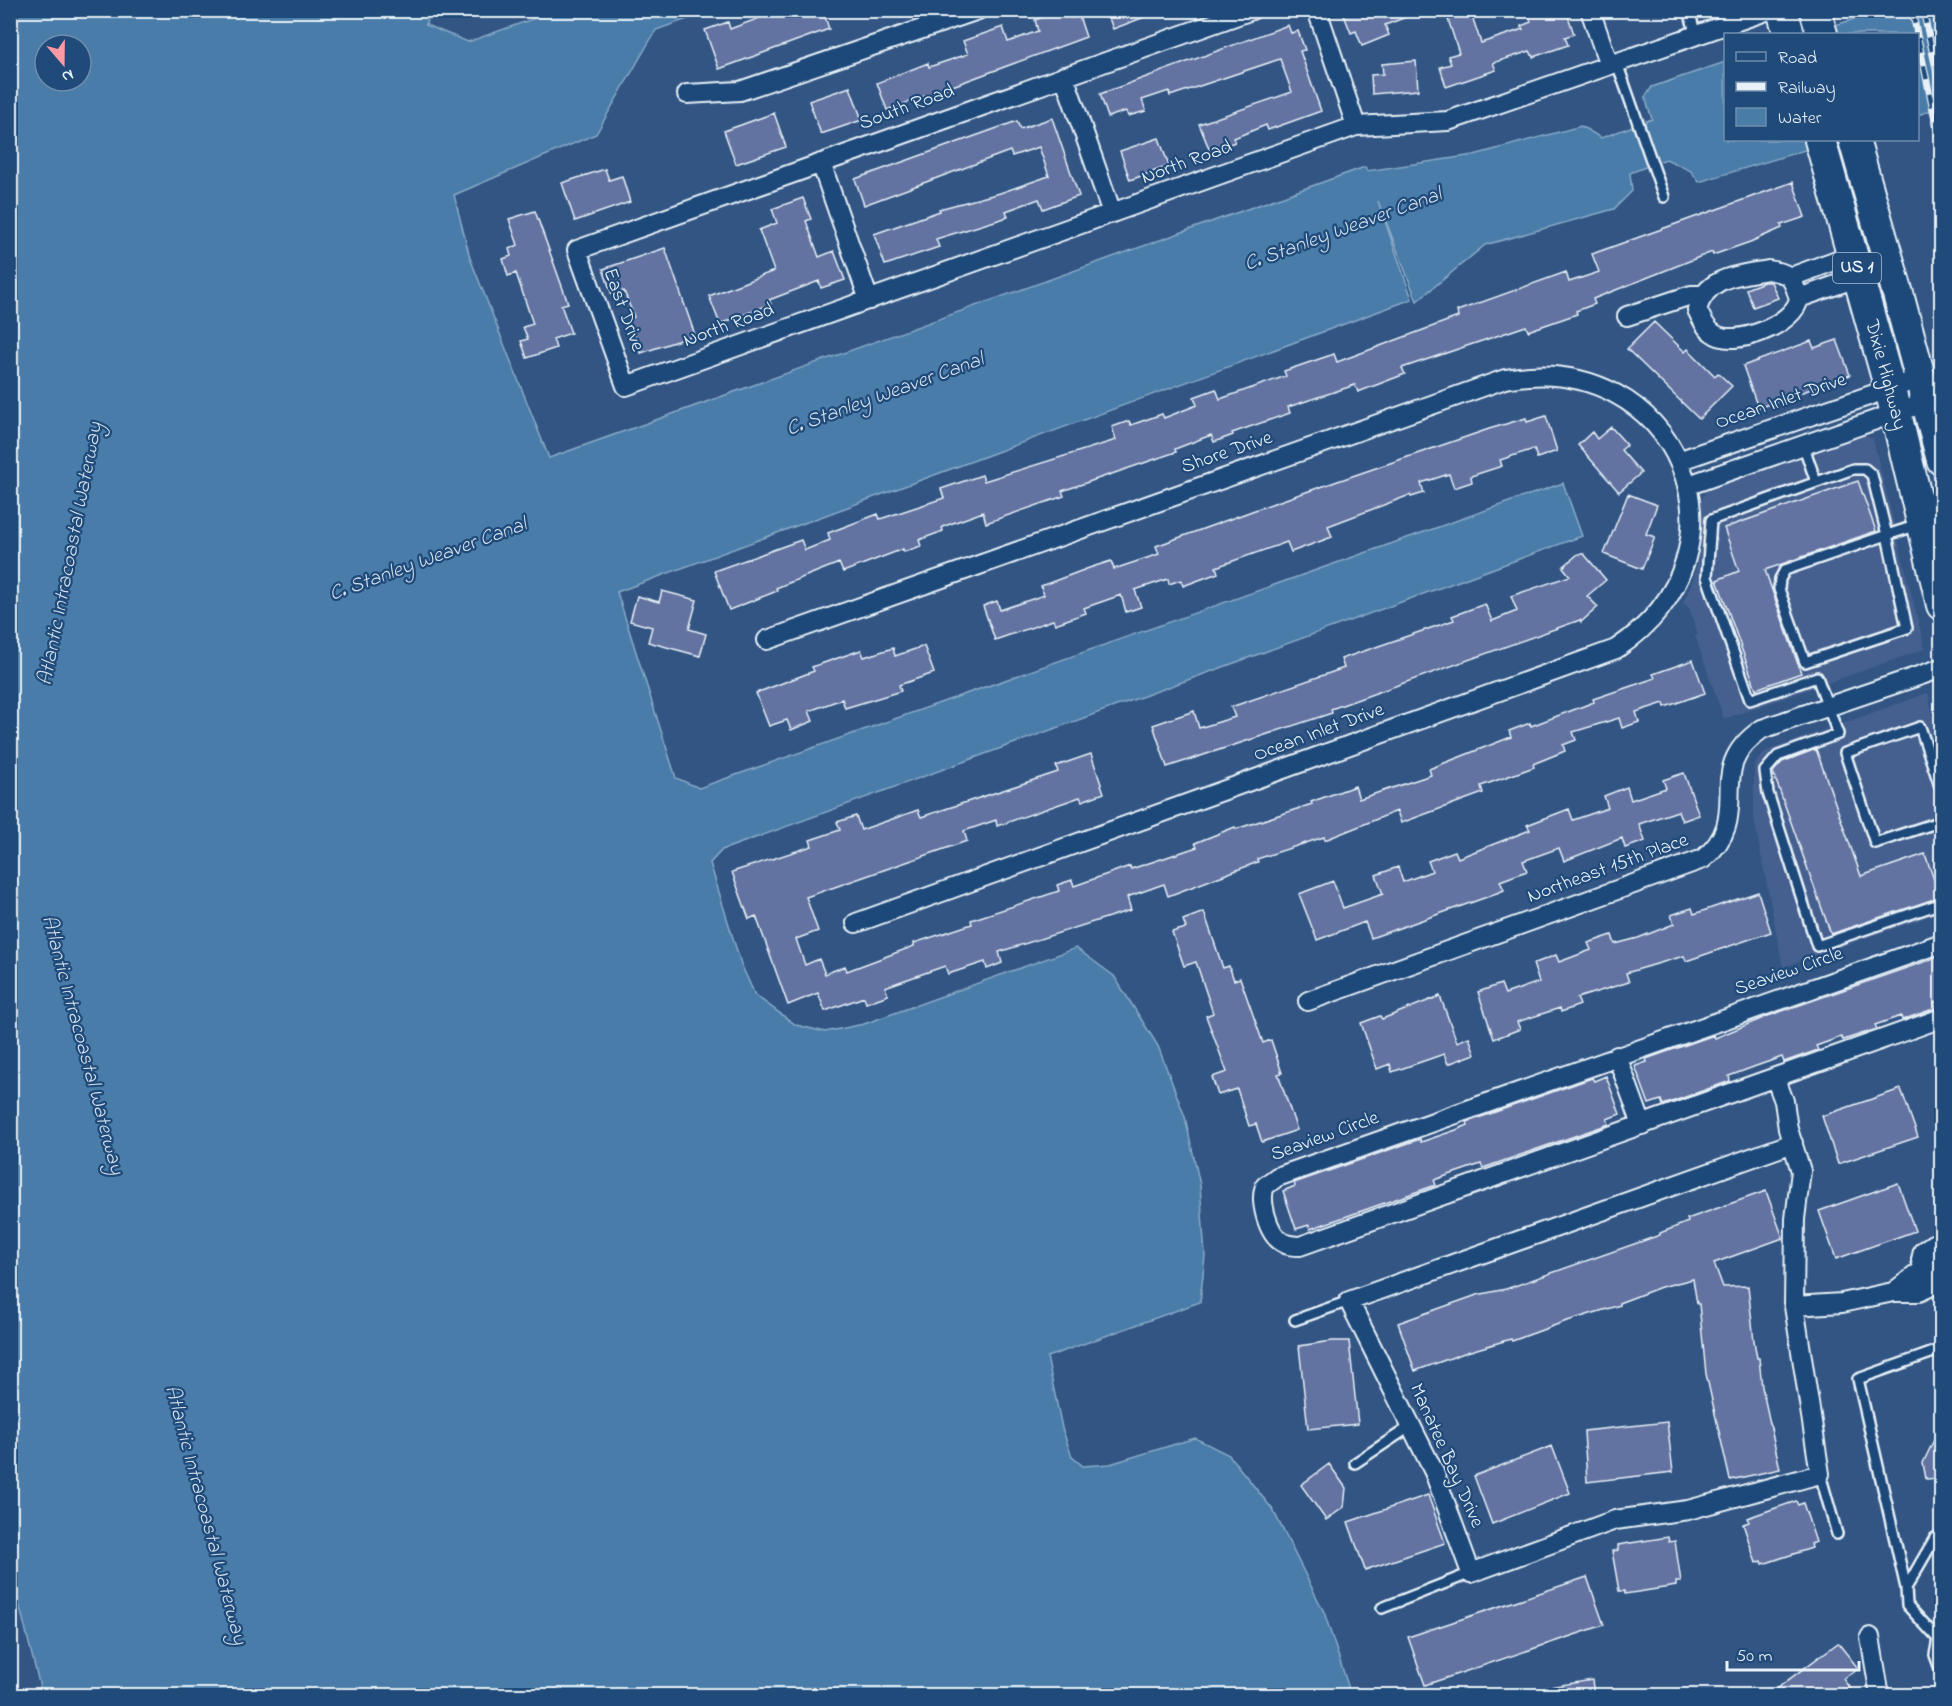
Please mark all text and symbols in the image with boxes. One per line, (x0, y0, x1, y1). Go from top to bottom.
north arrow (33, 33, 93, 93)
legend (1724, 33, 1919, 141)
text: Road (1778, 46, 1817, 72)
text: N (58, 62, 77, 88)
text: Railway (1778, 76, 1835, 102)
street label: South Road (855, 77, 959, 139)
text: Water (1778, 106, 1822, 132)
street label: North Road (1137, 133, 1237, 193)
water label: C. Stanley Weaver Canal (1240, 179, 1448, 280)
road number: US 1 (1833, 253, 1881, 283)
street label: East Drive (595, 264, 651, 356)
street label: North Road (679, 296, 779, 356)
street label: Dixie Highway (1855, 316, 1914, 433)
water label: C. Stanley Weaver Canal (782, 344, 990, 445)
street label: Ocean Inlet Drive (1712, 366, 1851, 438)
water label: Atlantic Intracoastal Waterway (31, 419, 111, 688)
street label: Shore Drive (1178, 424, 1277, 482)
water label: C. Stanley Weaver Canal (325, 509, 533, 610)
street label: Ocean Inlet Drive (1250, 696, 1388, 770)
street label: Northeast 15th Place (1523, 826, 1693, 912)
water label: Atlantic Intracoastal Waterway (33, 912, 131, 1178)
street label: Seaview Circle (1731, 940, 1847, 1004)
street label: Seaview Circle (1267, 1104, 1383, 1170)
street label: Manatee Bay Drive (1401, 1379, 1491, 1533)
water label: Atlantic Intracoastal Waterway (156, 1382, 254, 1648)
scale bar (1727, 1634, 1859, 1672)
text: 50 m (1736, 1644, 1773, 1670)

